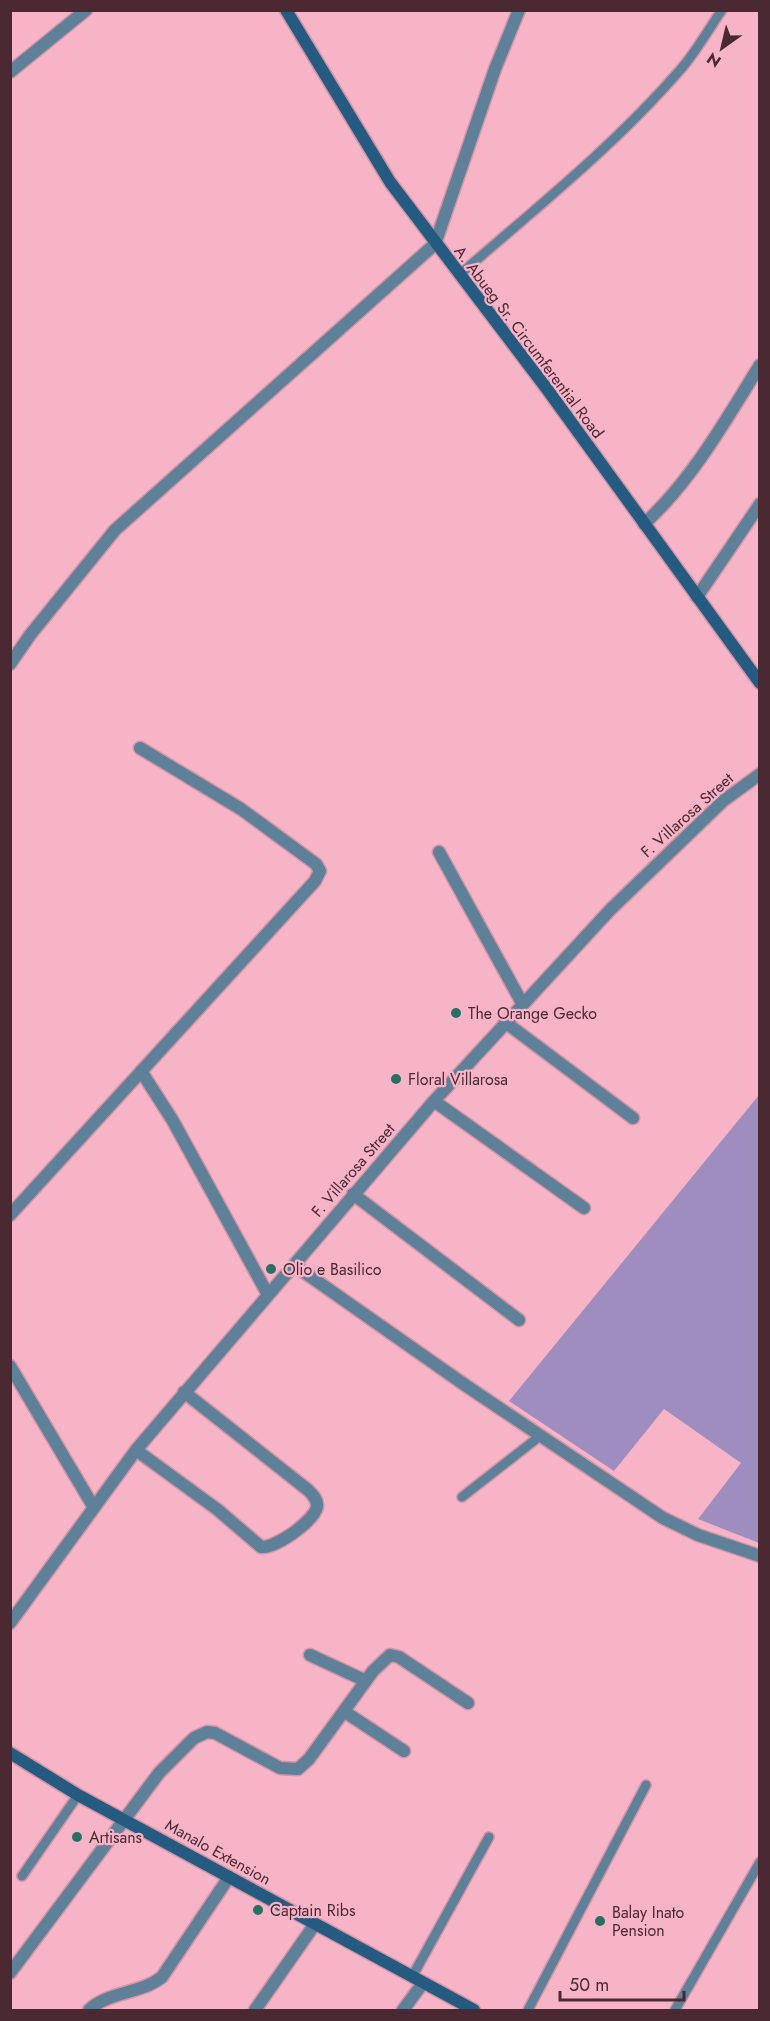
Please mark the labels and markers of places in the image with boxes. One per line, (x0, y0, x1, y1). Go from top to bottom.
place label: The Orange Gecko (468, 1002, 597, 1025)
marker: The Orange Gecko (449, 1006, 463, 1020)
place label: Floral Villarosa (408, 1068, 508, 1091)
marker: Floral Villarosa (389, 1072, 403, 1086)
place label: Olio e Basilico (283, 1258, 382, 1281)
marker: Olio e Basilico (264, 1262, 278, 1276)
place label: Artisans (89, 1826, 142, 1849)
marker: Artisans (70, 1830, 84, 1844)
place label: Captain Ribs (270, 1899, 355, 1922)
place label: Balay Inato Pension (612, 1901, 685, 1942)
marker: Captain Ribs (251, 1903, 265, 1917)
marker: Balay Inato Pension (593, 1914, 607, 1928)

